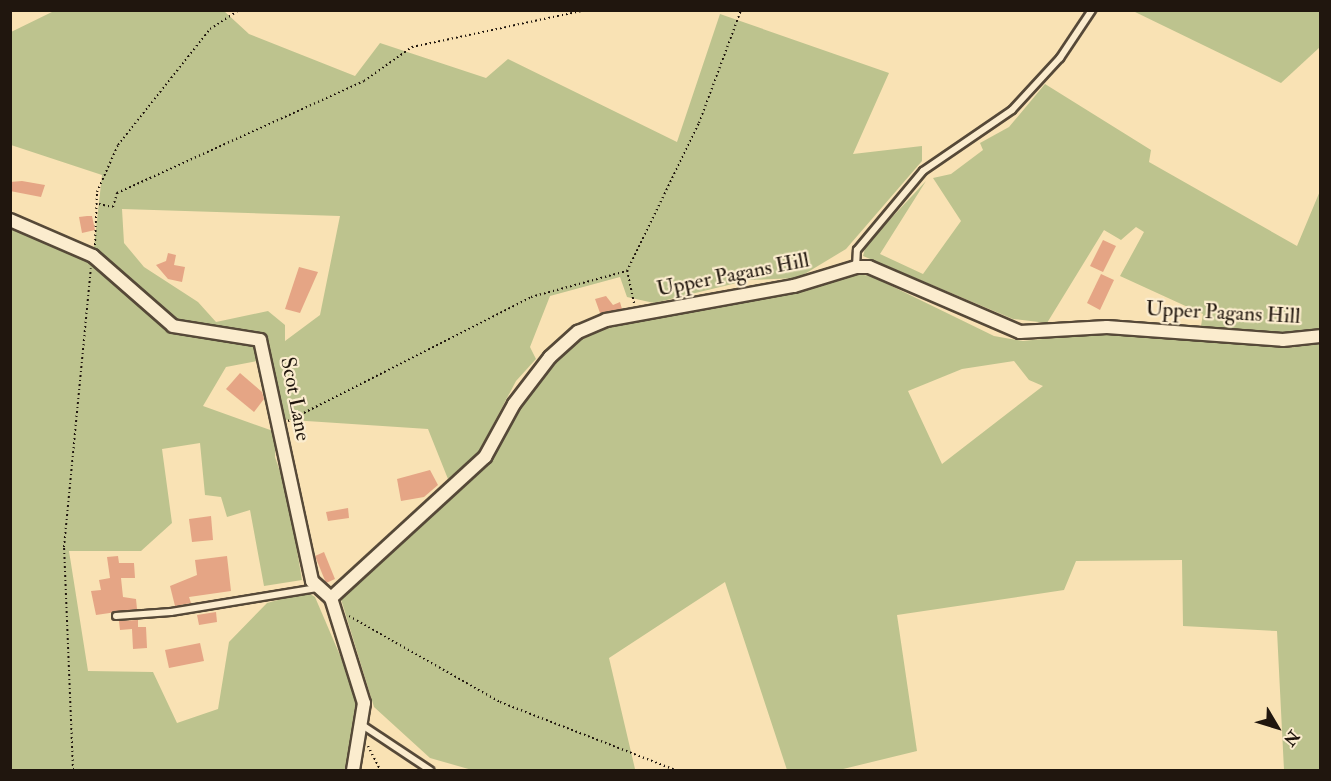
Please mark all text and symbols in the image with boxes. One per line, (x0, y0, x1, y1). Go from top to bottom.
street label: Upper Pagans Hill (655, 248, 811, 302)
street label: Upper Pagans Hill (1145, 296, 1301, 330)
street label: Scot Lane (275, 355, 315, 443)
north arrow (1247, 697, 1307, 757)
text: N (1279, 726, 1303, 750)

